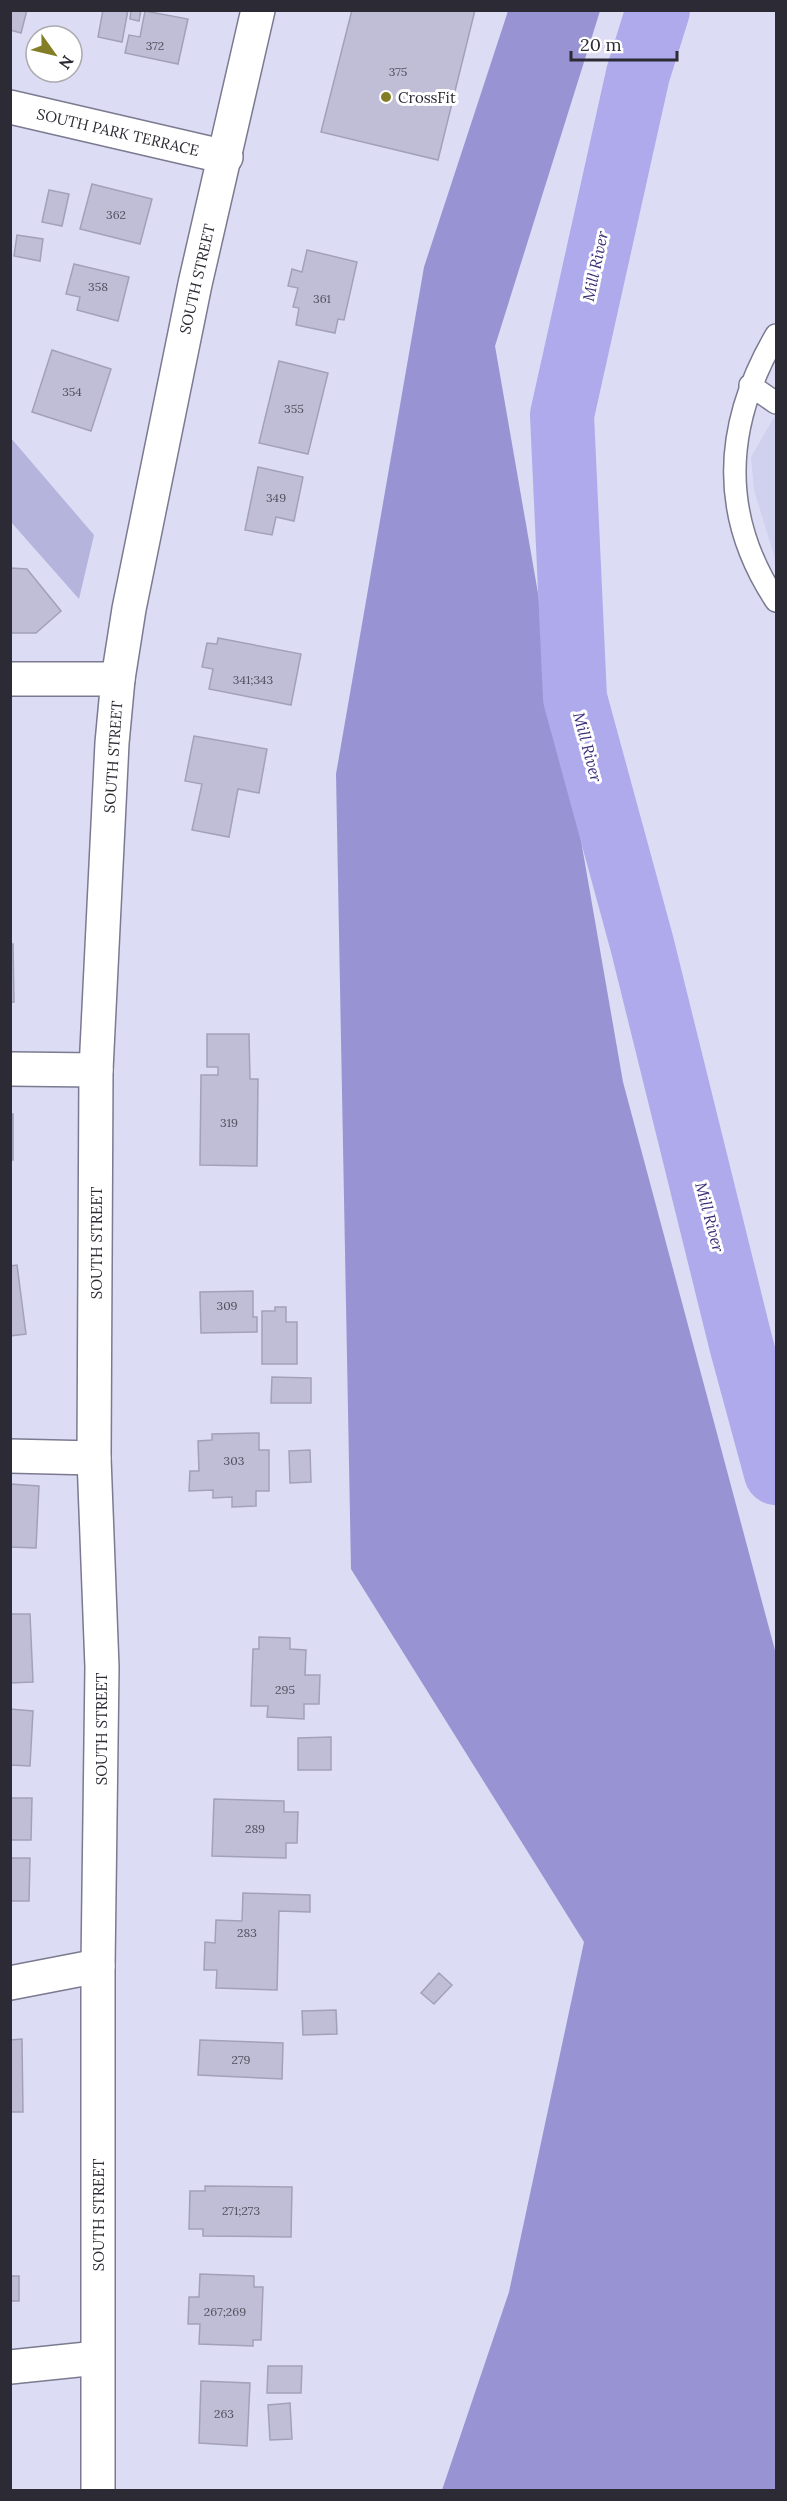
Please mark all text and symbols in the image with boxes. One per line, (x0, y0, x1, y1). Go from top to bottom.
north arrow (24, 24, 84, 84)
scale bar (571, 24, 678, 62)
text: 20 m (580, 33, 622, 56)
house number: 372 (146, 38, 164, 53)
text: N (55, 52, 78, 73)
house number: 375 (389, 64, 407, 79)
place label: CrossFit (398, 88, 456, 107)
marker: CrossFit (379, 90, 393, 104)
street label: SOUTH PARK TERRACE (35, 104, 201, 160)
house number: 362 (106, 207, 126, 222)
street label: SOUTH STREET (175, 222, 219, 336)
water label: Mill River (578, 228, 612, 303)
house number: 358 (88, 279, 108, 294)
house number: 361 (313, 291, 331, 306)
house number: 354 (62, 384, 82, 399)
house number: 355 (284, 401, 304, 416)
house number: 349 (266, 490, 286, 505)
house number: 341;343 (233, 672, 274, 687)
street label: SOUTH STREET (100, 700, 126, 814)
water label: Mill River (569, 710, 607, 785)
house number: 319 (220, 1115, 238, 1130)
water label: Mill River (691, 1180, 729, 1255)
street label: SOUTH STREET (87, 1186, 106, 1299)
house number: 309 (216, 1298, 238, 1313)
house number: 303 (224, 1453, 245, 1468)
street label: SOUTH STREET (92, 1672, 111, 1785)
house number: 295 (275, 1682, 295, 1697)
house number: 289 (245, 1821, 265, 1836)
house number: 283 (237, 1925, 257, 1940)
house number: 279 (232, 2052, 251, 2067)
street label: SOUTH STREET (89, 2158, 108, 2271)
house number: 271;273 (222, 2203, 260, 2218)
house number: 267;269 (204, 2304, 246, 2319)
house number: 263 (214, 2406, 234, 2421)

